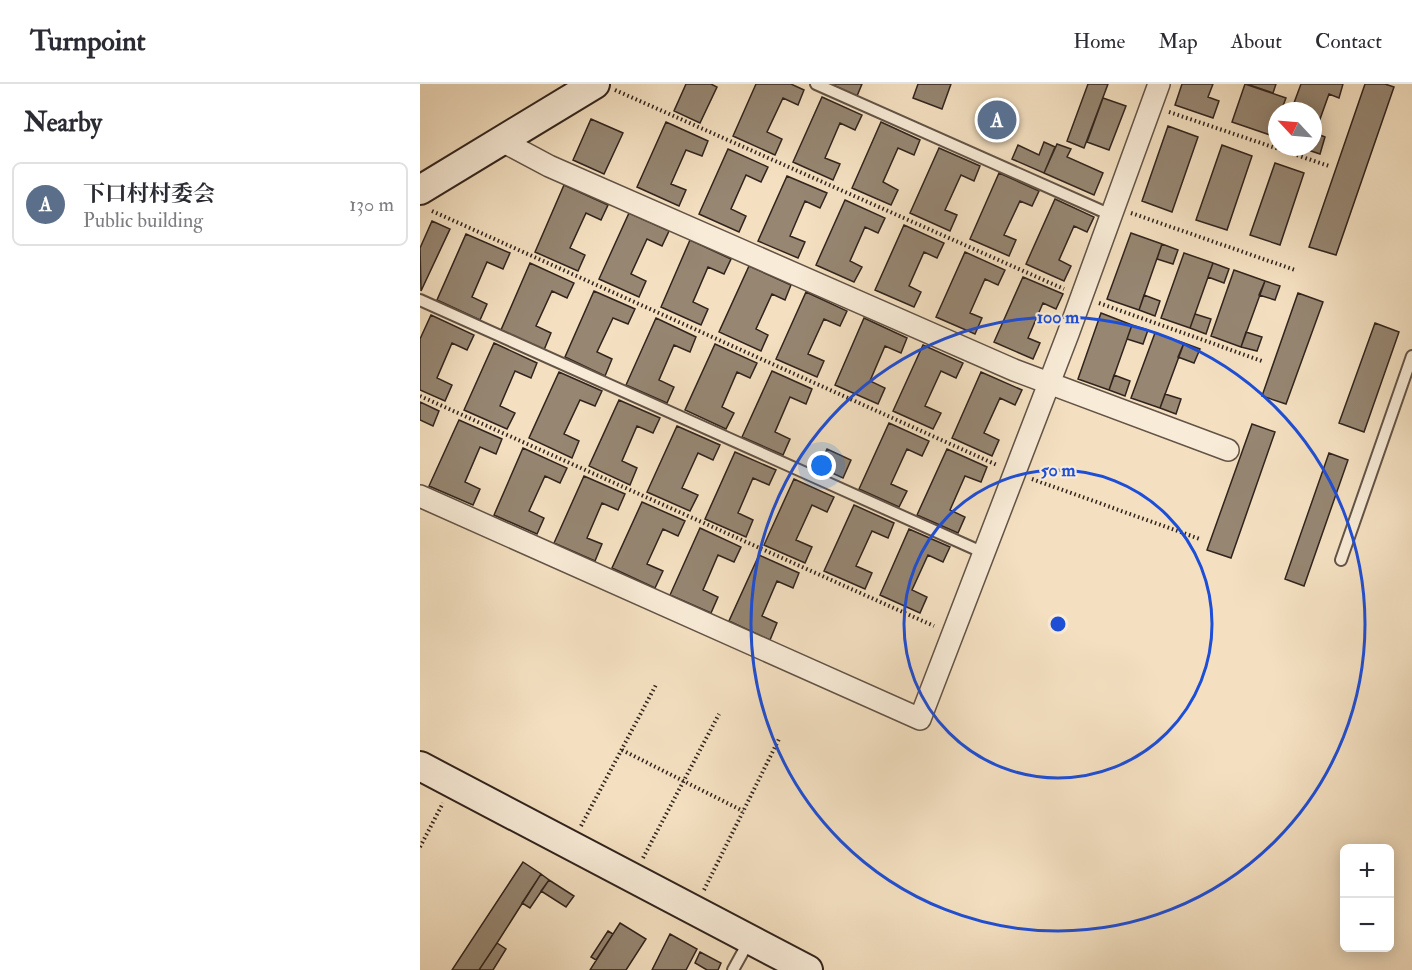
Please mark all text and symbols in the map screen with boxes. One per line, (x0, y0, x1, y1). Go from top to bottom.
text: Turnpoint (30, 24, 146, 59)
text: Home (1073, 28, 1125, 55)
text: Map (1158, 28, 1198, 55)
text: About (1231, 28, 1282, 55)
text: Contact (1315, 28, 1382, 55)
pin: A (978, 98, 1016, 142)
north arrow (1268, 102, 1322, 156)
text: Nearby (24, 107, 102, 139)
text: 下口村村委会 (83, 180, 215, 208)
text: A (39, 192, 52, 217)
text: 130 m (349, 192, 394, 217)
text: Public building (83, 208, 203, 233)
text: 100 m (1037, 306, 1080, 329)
your location (807, 451, 836, 480)
text: 50 m (1041, 459, 1076, 482)
centre of rings (1048, 614, 1068, 634)
map controls (1340, 844, 1394, 952)
button: + (1340, 844, 1394, 898)
button: − (1340, 898, 1394, 952)

